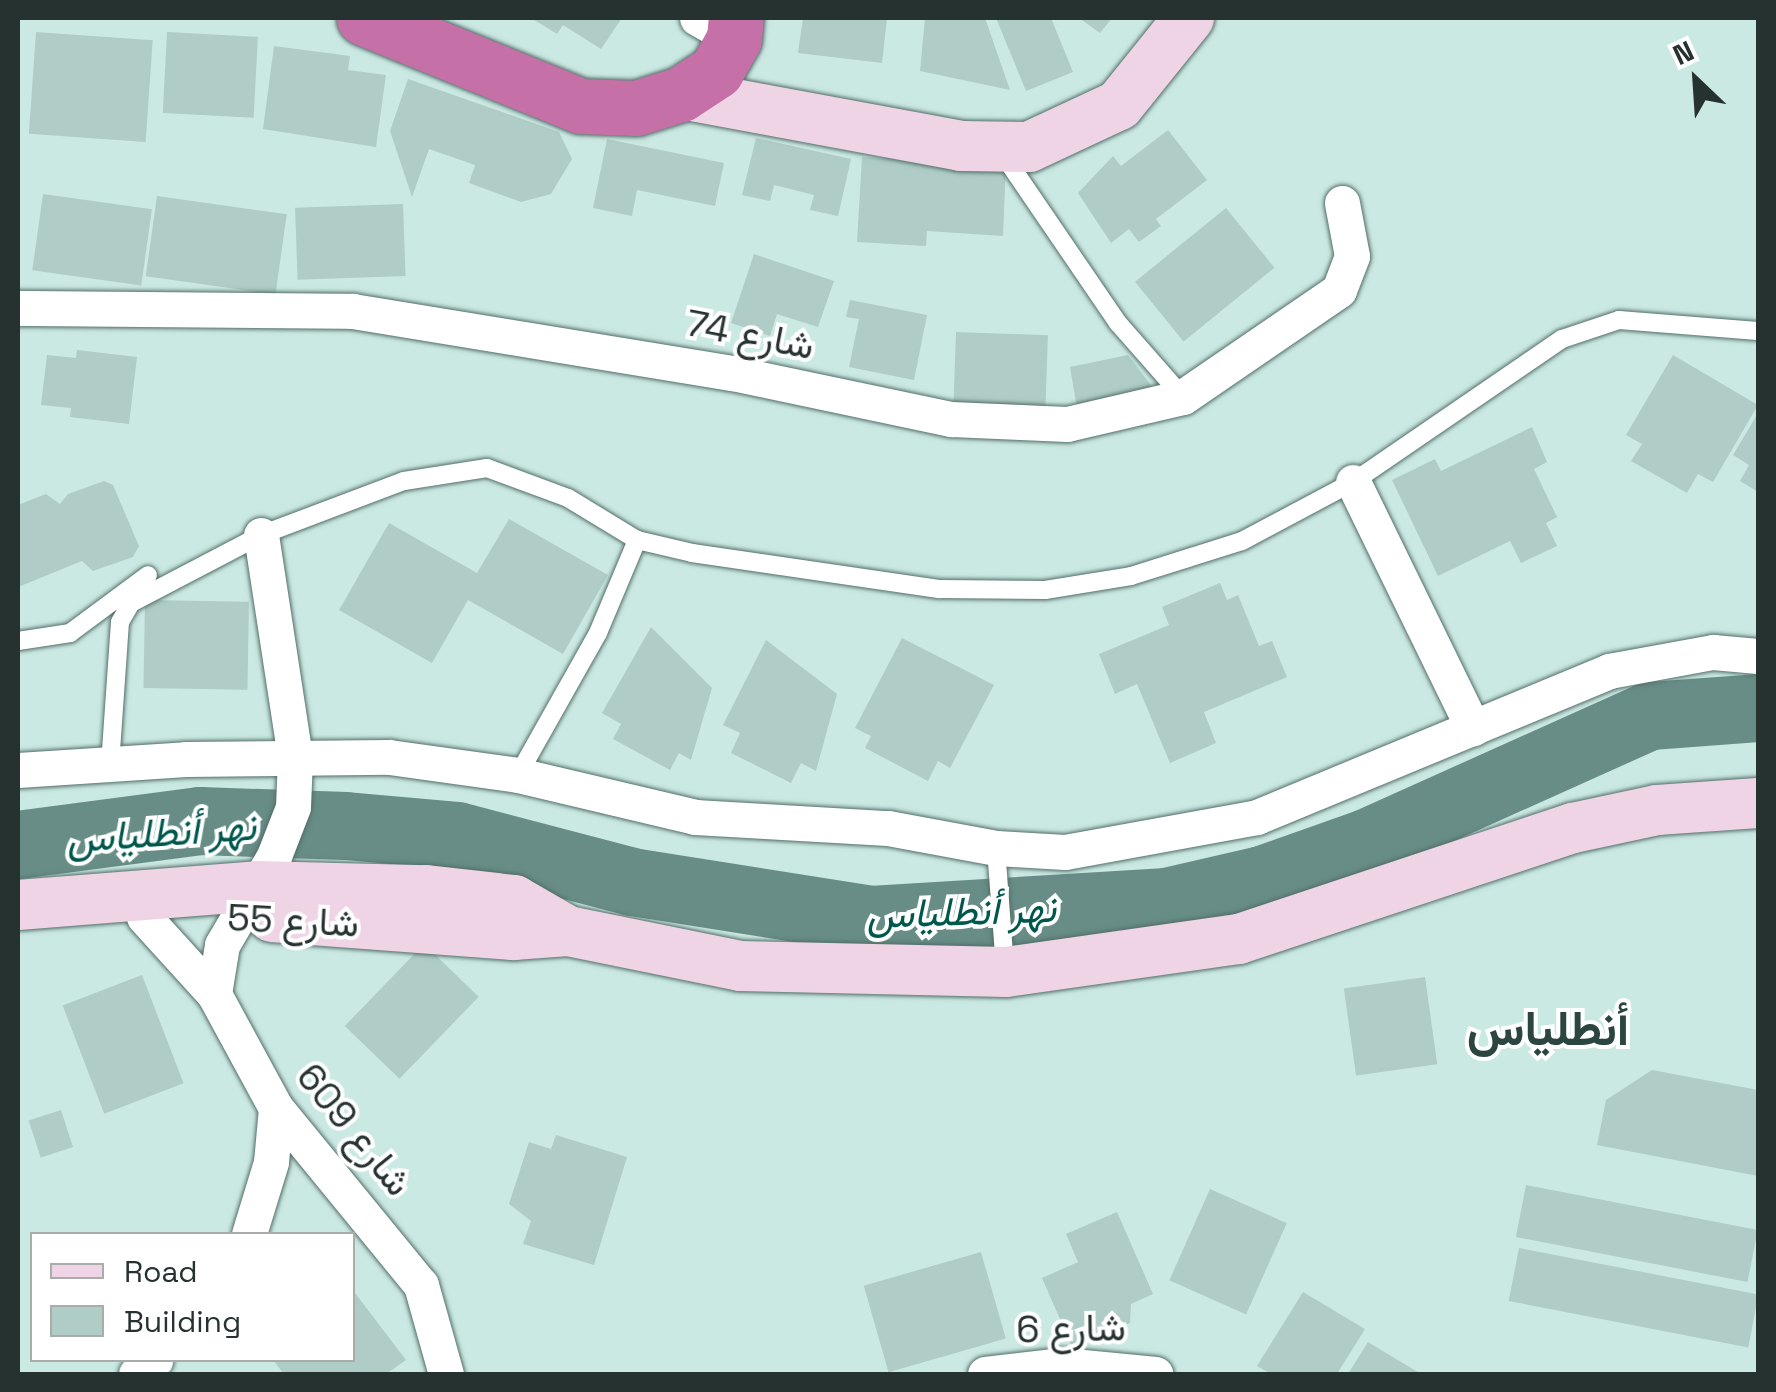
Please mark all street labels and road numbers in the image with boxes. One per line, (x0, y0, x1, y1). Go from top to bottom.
street label: شارع 74 (682, 300, 818, 370)
street label: شارع 55 (226, 895, 360, 947)
street label: شارع 609 (287, 1055, 421, 1205)
street label: شارع 6 (1016, 1305, 1126, 1353)

